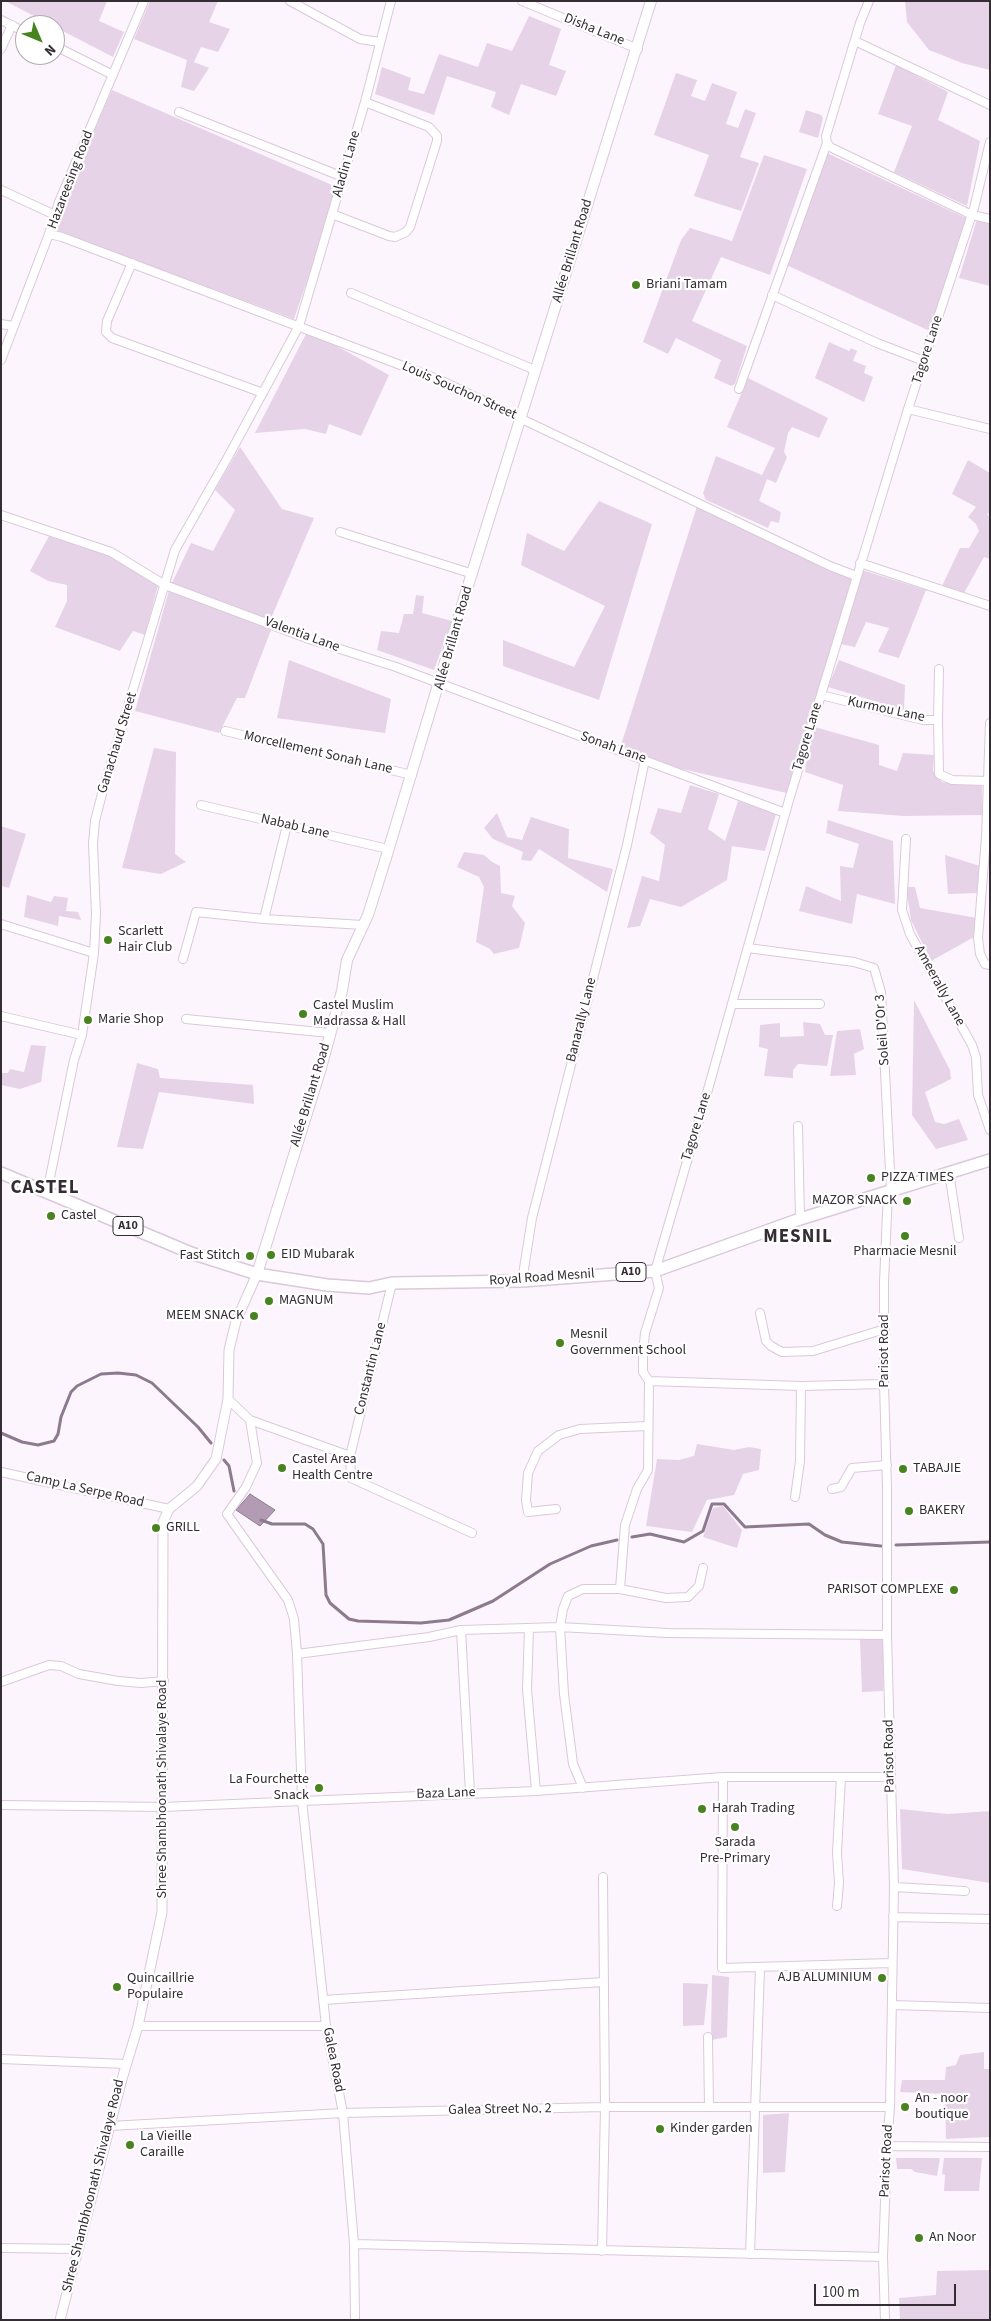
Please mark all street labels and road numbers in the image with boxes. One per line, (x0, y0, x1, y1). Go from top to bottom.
street label: Disha Lane (561, 10, 627, 50)
street label: Hazareesing Road (44, 128, 98, 232)
street label: Aladin Lane (330, 129, 364, 199)
street label: Allée Brillant Road (549, 197, 597, 305)
street label: Tagore Lane (909, 314, 947, 386)
street label: Louis Souchon Street (399, 358, 519, 424)
street label: Allée Brillant Road (431, 584, 477, 692)
street label: Valentia Lane (262, 614, 342, 656)
street label: Ganachaud Street (95, 690, 141, 796)
street label: Kurmou Lane (846, 694, 926, 726)
street label: Tagore Lane (790, 701, 826, 773)
street label: Morcellement Sonah Lane (242, 728, 394, 778)
street label: Sonah Lane (578, 728, 648, 768)
street label: Nabab Lane (259, 811, 331, 843)
street label: Ameerally Lane (910, 943, 968, 1029)
street label: Banarally Lane (563, 976, 601, 1064)
street label: Soleil D'Or 3 (872, 994, 894, 1066)
street label: Allée Brillant Road (287, 1041, 335, 1149)
street label: Tagore Lane (679, 1091, 715, 1163)
road number: A10 (113, 1216, 143, 1236)
road number: A10 (616, 1262, 646, 1282)
street label: Royal Road Mesnil (489, 1266, 595, 1290)
street label: Parisot Road (877, 1314, 893, 1388)
street label: Constantin Lane (351, 1321, 391, 1417)
street label: Camp La Serpe Road (24, 1468, 146, 1512)
street label: Shree Shambhoonath Shivalaye Road (155, 1679, 171, 1899)
street label: Parisot Road (881, 1719, 899, 1793)
street label: Baza Lane (416, 1785, 476, 1803)
street label: Galea Road (318, 2026, 348, 2094)
street label: Shree Shambhoonath Shivalaye Road (59, 2078, 129, 2294)
street label: Galea Street No. 2 (448, 2101, 552, 2119)
street label: Parisot Road (877, 2124, 897, 2198)

